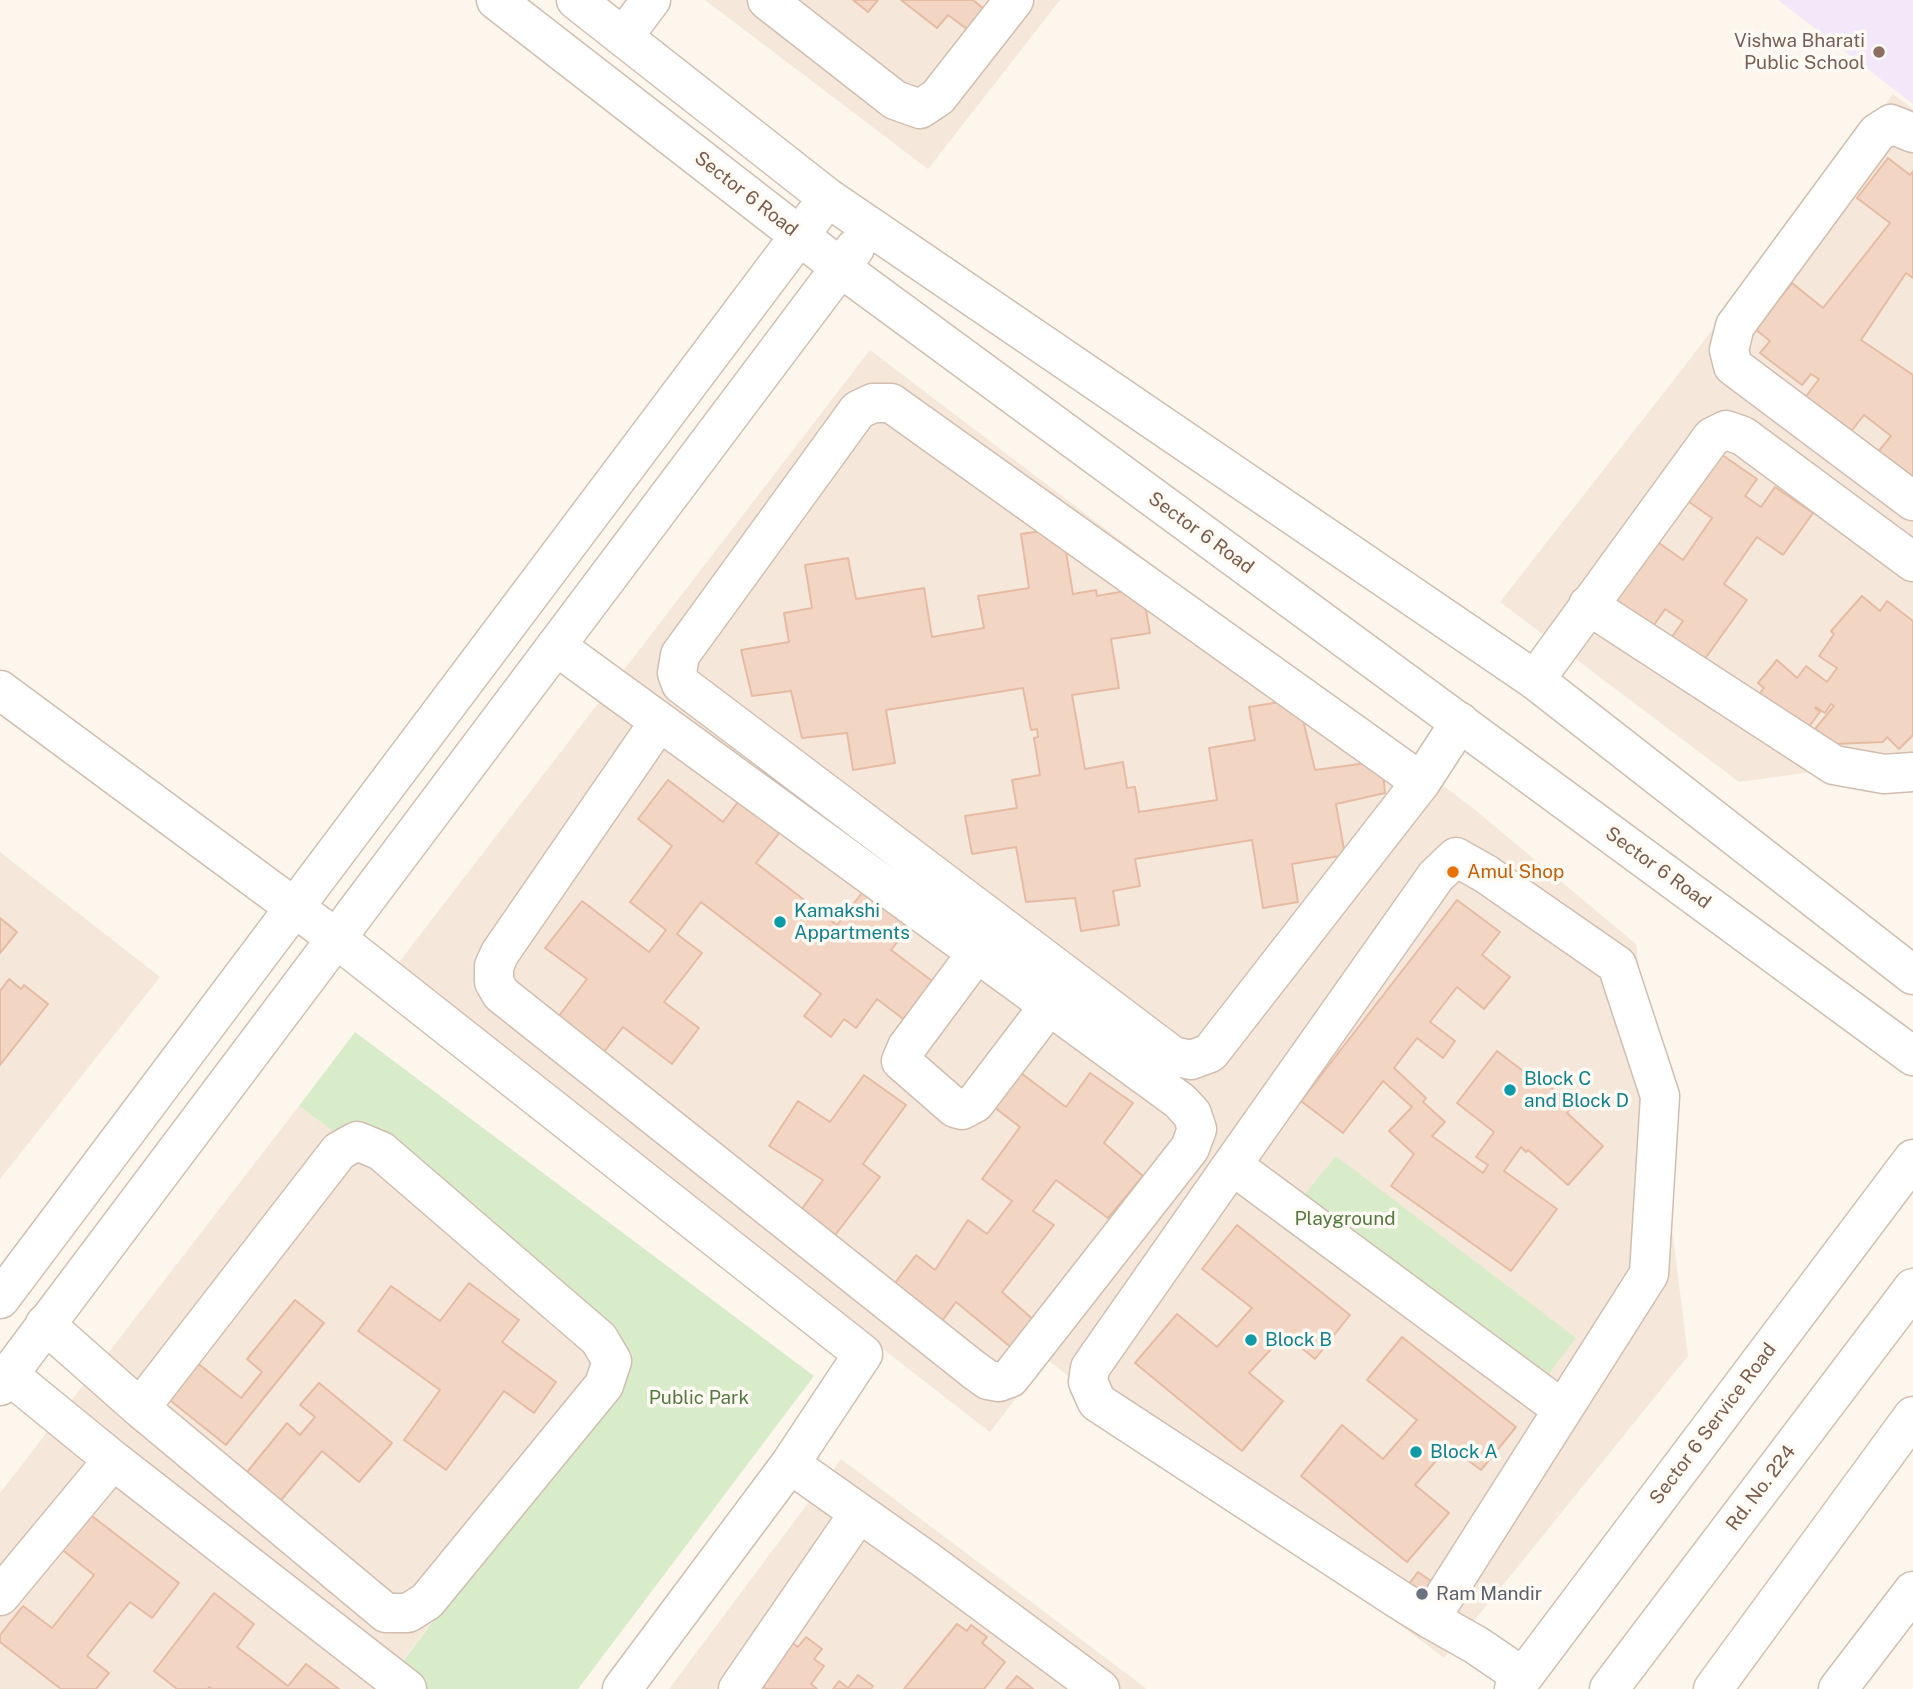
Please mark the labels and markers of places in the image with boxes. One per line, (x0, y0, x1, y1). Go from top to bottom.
place label: Vishwa Bharati Public School (1734, 30, 1865, 74)
marker: Vishwa Bharati Public School (1871, 44, 1887, 60)
place label: Amul Shop (1467, 861, 1564, 883)
marker: Amul Shop (1445, 864, 1461, 880)
place label: Kamakshi Appartments (794, 900, 910, 944)
marker: Kamakshi Appartments (772, 914, 788, 930)
place label: Block C and Block D (1524, 1068, 1629, 1112)
marker: Block C and Block D (1502, 1082, 1518, 1098)
place label: Block B (1265, 1329, 1332, 1351)
marker: Block B (1243, 1332, 1259, 1348)
place label: Block A (1430, 1441, 1498, 1463)
marker: Block A (1408, 1444, 1424, 1460)
place label: Ram Mandir (1436, 1583, 1542, 1605)
marker: Ram Mandir (1414, 1586, 1430, 1602)

